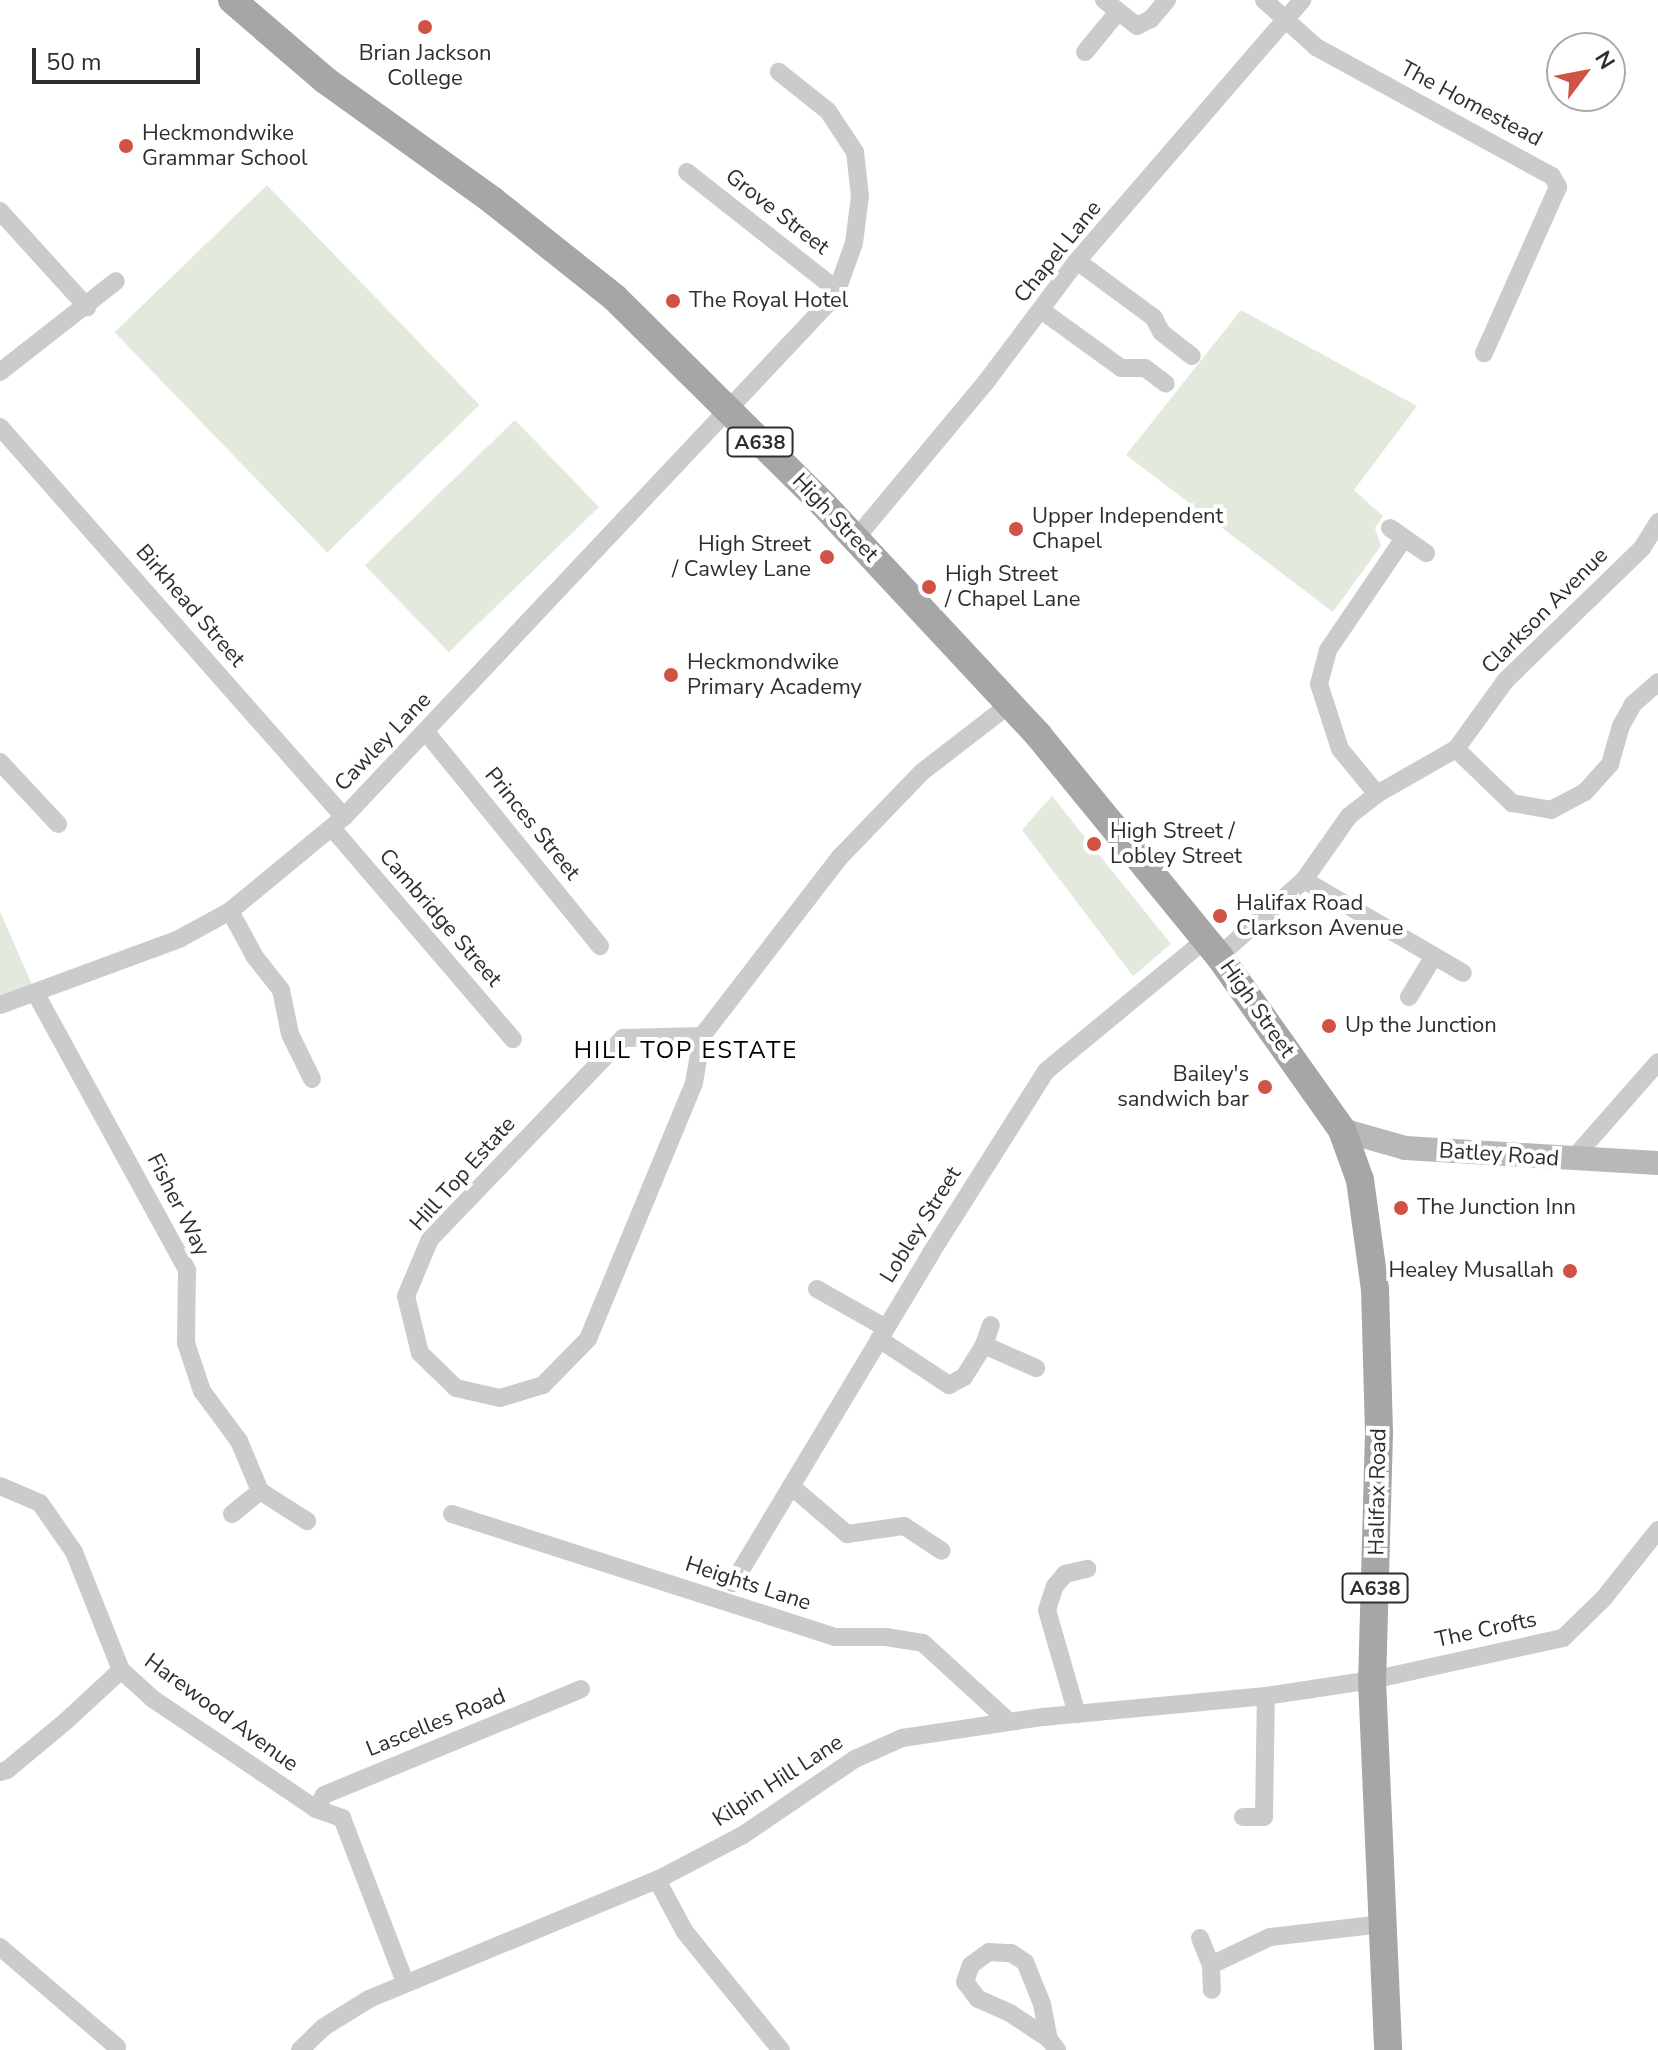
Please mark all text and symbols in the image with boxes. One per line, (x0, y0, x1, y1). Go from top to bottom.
marker: Brian Jackson College (416, 18, 434, 36)
scale bar (36, 32, 204, 82)
north arrow (1546, 32, 1626, 112)
place label: Brian Jackson College (359, 40, 491, 92)
text: N (1588, 45, 1622, 75)
text: 50 m (46, 46, 102, 78)
street label: The Homestead (1396, 56, 1546, 152)
place label: Heckmondwike Grammar School (142, 120, 307, 172)
marker: Heckmondwike Grammar School (117, 137, 135, 155)
street label: Grove Street (720, 163, 834, 261)
street label: Chapel Lane (1009, 196, 1107, 308)
place label: The Royal Hotel (689, 288, 848, 314)
marker: The Royal Hotel (664, 292, 682, 310)
road number: A638 (726, 426, 794, 458)
street label: High Street (786, 468, 884, 568)
place label: Upper Independent Chapel (1032, 503, 1223, 554)
marker: Upper Independent Chapel (1007, 520, 1025, 538)
place label: High Street / Cawley Lane (672, 531, 811, 582)
street label: Birkhead Street (130, 540, 250, 672)
street label: Clarkson Avenue (1476, 542, 1614, 680)
marker: High Street / Cawley Lane (818, 548, 836, 566)
place label: High Street / Chapel Lane (945, 561, 1080, 612)
marker: High Street / Chapel Lane (920, 578, 938, 596)
place label: Heckmondwike Primary Academy (687, 649, 862, 700)
marker: Heckmondwike Primary Academy (662, 666, 680, 684)
street label: Cawley Lane (329, 687, 437, 797)
street label: Princes Street (479, 762, 585, 886)
place label: High Street / Lobley Street (1110, 818, 1242, 870)
marker: High Street / Lobley Street (1085, 835, 1103, 853)
street label: Cambridge Street (373, 844, 507, 992)
place label: Halifax Road Clarkson Avenue (1236, 890, 1403, 942)
marker: Halifax Road Clarkson Avenue (1211, 907, 1229, 925)
street label: High Street (1214, 955, 1300, 1063)
place label: Up the Junction (1345, 1013, 1497, 1039)
marker: Up the Junction (1320, 1017, 1338, 1035)
district label: HILL TOP ESTATE (574, 1037, 798, 1065)
place label: Bailey's sandwich bar (1117, 1061, 1249, 1112)
marker: Bailey's sandwich bar (1256, 1078, 1274, 1096)
street label: Hill Top Estate (405, 1111, 521, 1237)
street label: Batley Road (1438, 1138, 1560, 1172)
street label: Fisher Way (141, 1149, 215, 1261)
street label: Lobley Street (875, 1162, 967, 1288)
place label: The Junction Inn (1417, 1195, 1576, 1221)
marker: The Junction Inn (1392, 1199, 1410, 1217)
place label: Healey Musallah (1388, 1258, 1554, 1284)
marker: Healey Musallah (1561, 1262, 1579, 1280)
street label: Halifax Road (1364, 1428, 1392, 1556)
street label: Heights Lane (682, 1551, 814, 1617)
road number: A638 (1341, 1572, 1409, 1604)
street label: The Crofts (1433, 1606, 1539, 1654)
street label: Harewood Avenue (139, 1648, 303, 1778)
street label: Lascelles Road (362, 1683, 510, 1763)
street label: Kilpin Hill Lane (708, 1729, 848, 1833)

